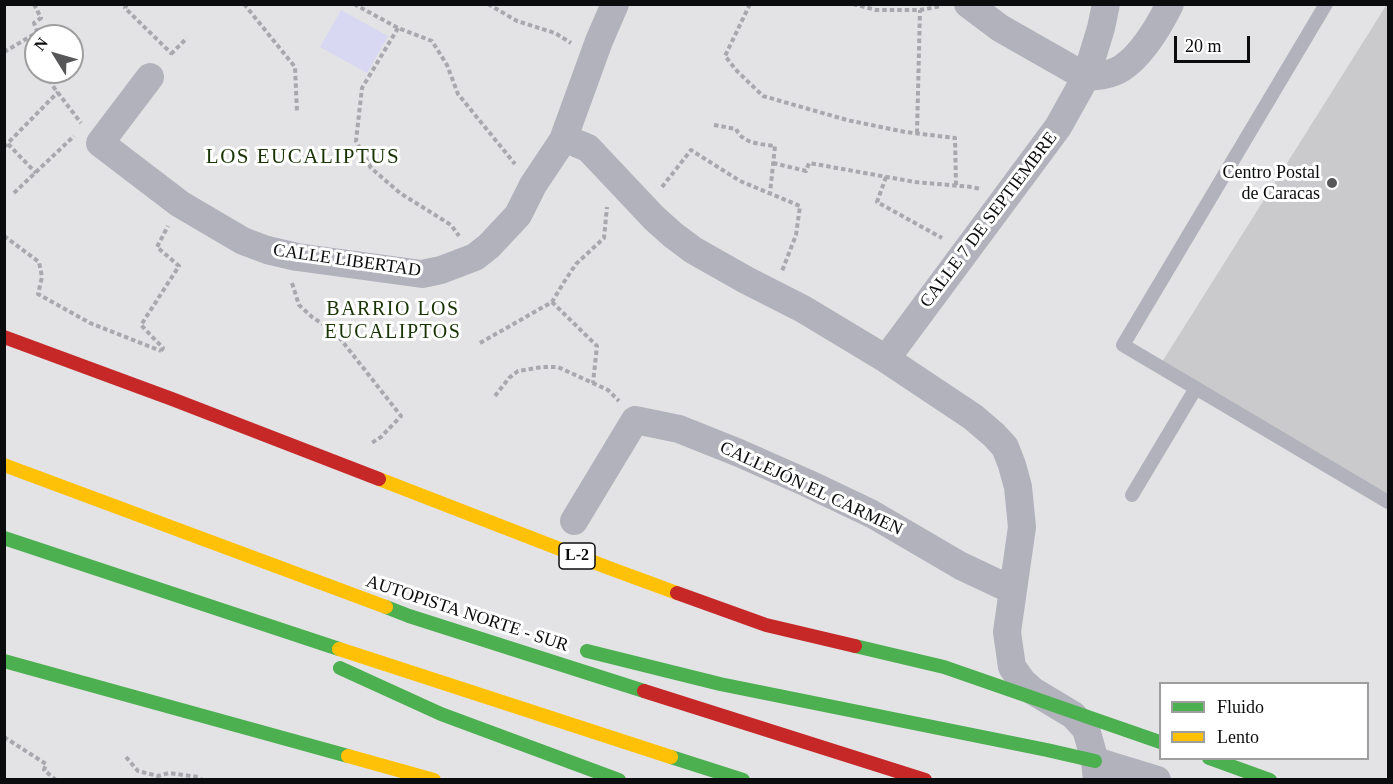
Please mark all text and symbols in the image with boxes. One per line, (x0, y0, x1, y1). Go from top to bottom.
north arrow (24, 24, 84, 84)
scale bar (1177, 24, 1254, 62)
text: N (31, 34, 51, 54)
text: 20 m (1185, 36, 1222, 56)
street label: CALLE 7 DE SEPTIEMBRE (916, 128, 1062, 312)
district label: LOS EUCALIPTUS (206, 144, 400, 170)
place label: Centro Postal de Caracas (1223, 162, 1320, 204)
marker: Centro Postal de Caracas (1325, 176, 1339, 190)
street label: CALLE LIBERTAD (272, 240, 422, 282)
district label: BARRIO LOS EUCALIPTOS (325, 298, 461, 345)
street label: CALLEJÓN EL CARMEN (716, 437, 906, 541)
road number: L-2 (559, 543, 595, 569)
street label: AUTOPISTA NORTE - SUR (363, 571, 571, 657)
legend (1159, 682, 1369, 760)
text: Fluido (1217, 697, 1264, 717)
text: Lento (1217, 727, 1259, 747)

